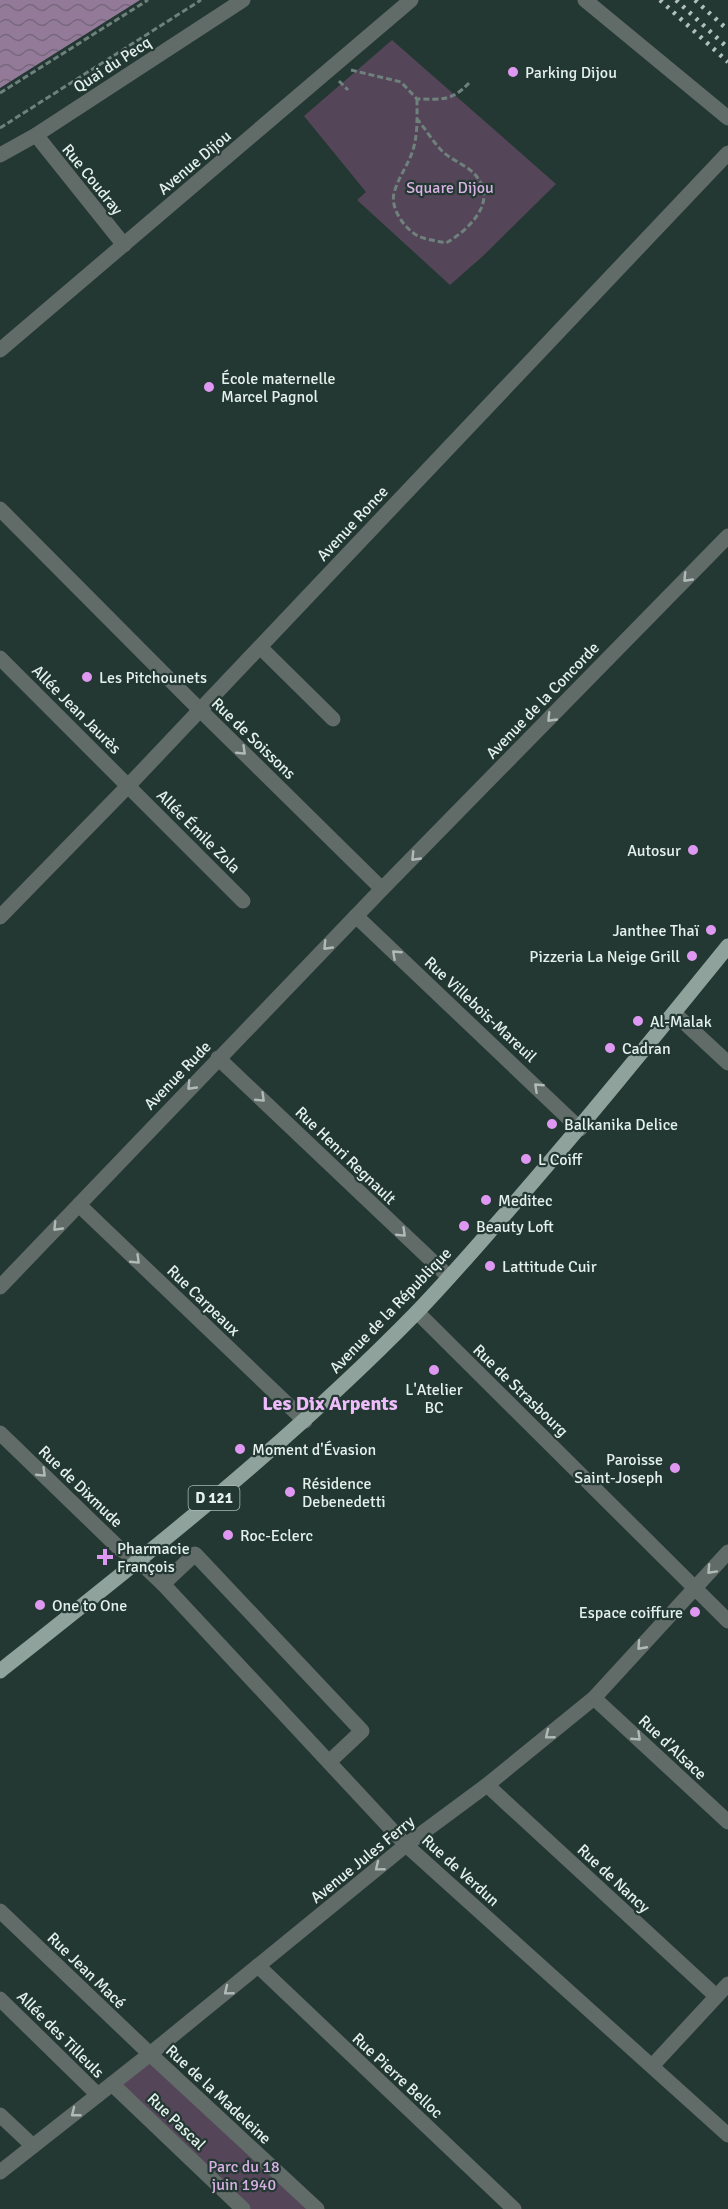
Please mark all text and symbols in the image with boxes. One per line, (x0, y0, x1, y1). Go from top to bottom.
street label: Quai du Pecq (70, 32, 155, 97)
place label: Parking Dijou (525, 63, 617, 83)
marker: Parking Dijou (506, 65, 520, 79)
street label: Avenue Dijou (154, 126, 235, 199)
street label: Rue Coudray (57, 140, 127, 220)
park label: Square Dijou (406, 178, 494, 198)
place label: École maternelle Marcel Pagnol (221, 369, 336, 407)
marker: École maternelle Marcel Pagnol (202, 380, 216, 394)
street label: Avenue Ronce (313, 482, 393, 565)
one-way arrow (683, 572, 694, 582)
street label: Avenue de la Concorde (482, 638, 604, 763)
street label: Allée Jean Jaurès (28, 661, 125, 758)
place label: Les Pitchounets (99, 668, 207, 688)
marker: Les Pitchounets (80, 670, 94, 684)
street label: Rue de Soissons (207, 694, 299, 784)
one-way arrow (547, 710, 558, 721)
one-way arrow (234, 743, 245, 754)
street label: Allée Émile Zola (152, 786, 244, 878)
place label: Autosur (627, 841, 681, 861)
marker: Autosur (686, 843, 700, 857)
one-way arrow (411, 850, 422, 861)
place label: Janthee Thaï (612, 921, 700, 941)
marker: Janthee Thaï (704, 923, 718, 937)
one-way arrow (323, 940, 334, 950)
place label: Pizzeria La Neige Grill (529, 947, 680, 967)
marker: Pizzeria La Neige Grill (685, 949, 699, 963)
one-way arrow (392, 950, 403, 961)
street label: Rue Villebois-Mareuil (420, 953, 541, 1067)
place label: Al-Malak (650, 1012, 712, 1032)
marker: Al-Malak (631, 1014, 645, 1028)
street label: Avenue Rude (140, 1037, 216, 1114)
place label: Cadran (622, 1039, 671, 1059)
marker: Cadran (603, 1041, 617, 1055)
one-way arrow (187, 1080, 198, 1090)
one-way arrow (535, 1084, 546, 1095)
one-way arrow (254, 1091, 264, 1102)
street label: Rue Henri Regnault (291, 1102, 400, 1209)
place label: Balkanika Delice (564, 1115, 678, 1135)
marker: Balkanika Delice (545, 1117, 559, 1131)
place label: L Coiff (538, 1150, 583, 1170)
marker: L Coiff (519, 1152, 533, 1166)
place label: Meditec (498, 1191, 553, 1211)
marker: Meditec (479, 1193, 493, 1207)
place label: Beauty Loft (476, 1217, 554, 1237)
marker: Beauty Loft (457, 1219, 471, 1233)
one-way arrow (53, 1221, 64, 1231)
one-way arrow (394, 1225, 405, 1236)
street label: Avenue de la République (325, 1244, 456, 1378)
one-way arrow (128, 1252, 139, 1263)
place label: Lattitude Cuir (502, 1257, 597, 1277)
marker: Lattitude Cuir (483, 1259, 497, 1273)
street label: Rue Carpeaux (163, 1261, 244, 1341)
street label: Rue de Strasbourg (469, 1340, 572, 1441)
marker: L'Atelier BC (427, 1363, 441, 1377)
place label: L'Atelier BC (405, 1380, 463, 1418)
district label: Les Dix Arpents (262, 1391, 398, 1416)
place label: Moment d'Évasion (252, 1440, 376, 1460)
street label: Rue de Dixmude (34, 1442, 127, 1532)
marker: Moment d'Évasion (233, 1442, 247, 1456)
place label: Paroisse Saint-Joseph (574, 1450, 663, 1488)
marker: Paroisse Saint-Joseph (668, 1461, 682, 1475)
one-way arrow (35, 1466, 46, 1477)
place label: Résidence Debenedetti (302, 1474, 386, 1512)
marker: Résidence Debenedetti (283, 1485, 297, 1499)
road number: D 121 (188, 1486, 240, 1510)
place label: Roc-Eclerc (240, 1526, 313, 1546)
marker: Roc-Eclerc (221, 1528, 235, 1542)
place label: Pharmacie François (117, 1539, 190, 1577)
marker: Pharmacie François (98, 1550, 112, 1564)
one-way arrow (708, 1563, 719, 1574)
place label: One to One (52, 1596, 127, 1616)
marker: One to One (33, 1598, 47, 1612)
place label: Espace coiffure (579, 1603, 683, 1623)
marker: Espace coiffure (688, 1605, 702, 1619)
one-way arrow (637, 1639, 648, 1650)
street label: Rue d'Alsace (634, 1711, 711, 1784)
one-way arrow (545, 1727, 556, 1738)
one-way arrow (630, 1730, 641, 1741)
street label: Avenue Jules Ferry (307, 1811, 419, 1908)
street label: Rue de Verdun (417, 1831, 503, 1911)
street label: Rue de Nancy (573, 1840, 654, 1918)
one-way arrow (375, 1860, 386, 1871)
street label: Rue Jean Macé (43, 1928, 130, 2013)
one-way arrow (224, 1983, 235, 1994)
street label: Allée des Tilleuls (13, 1987, 108, 2082)
street label: Rue Pierre Belloc (348, 2029, 447, 2123)
street label: Rue de la Madeleine (161, 2041, 275, 2149)
street label: Rue Pascal (143, 2089, 210, 2155)
one-way arrow (71, 2105, 82, 2116)
park label: Parc du 18 juin 1940 (208, 2157, 280, 2195)

